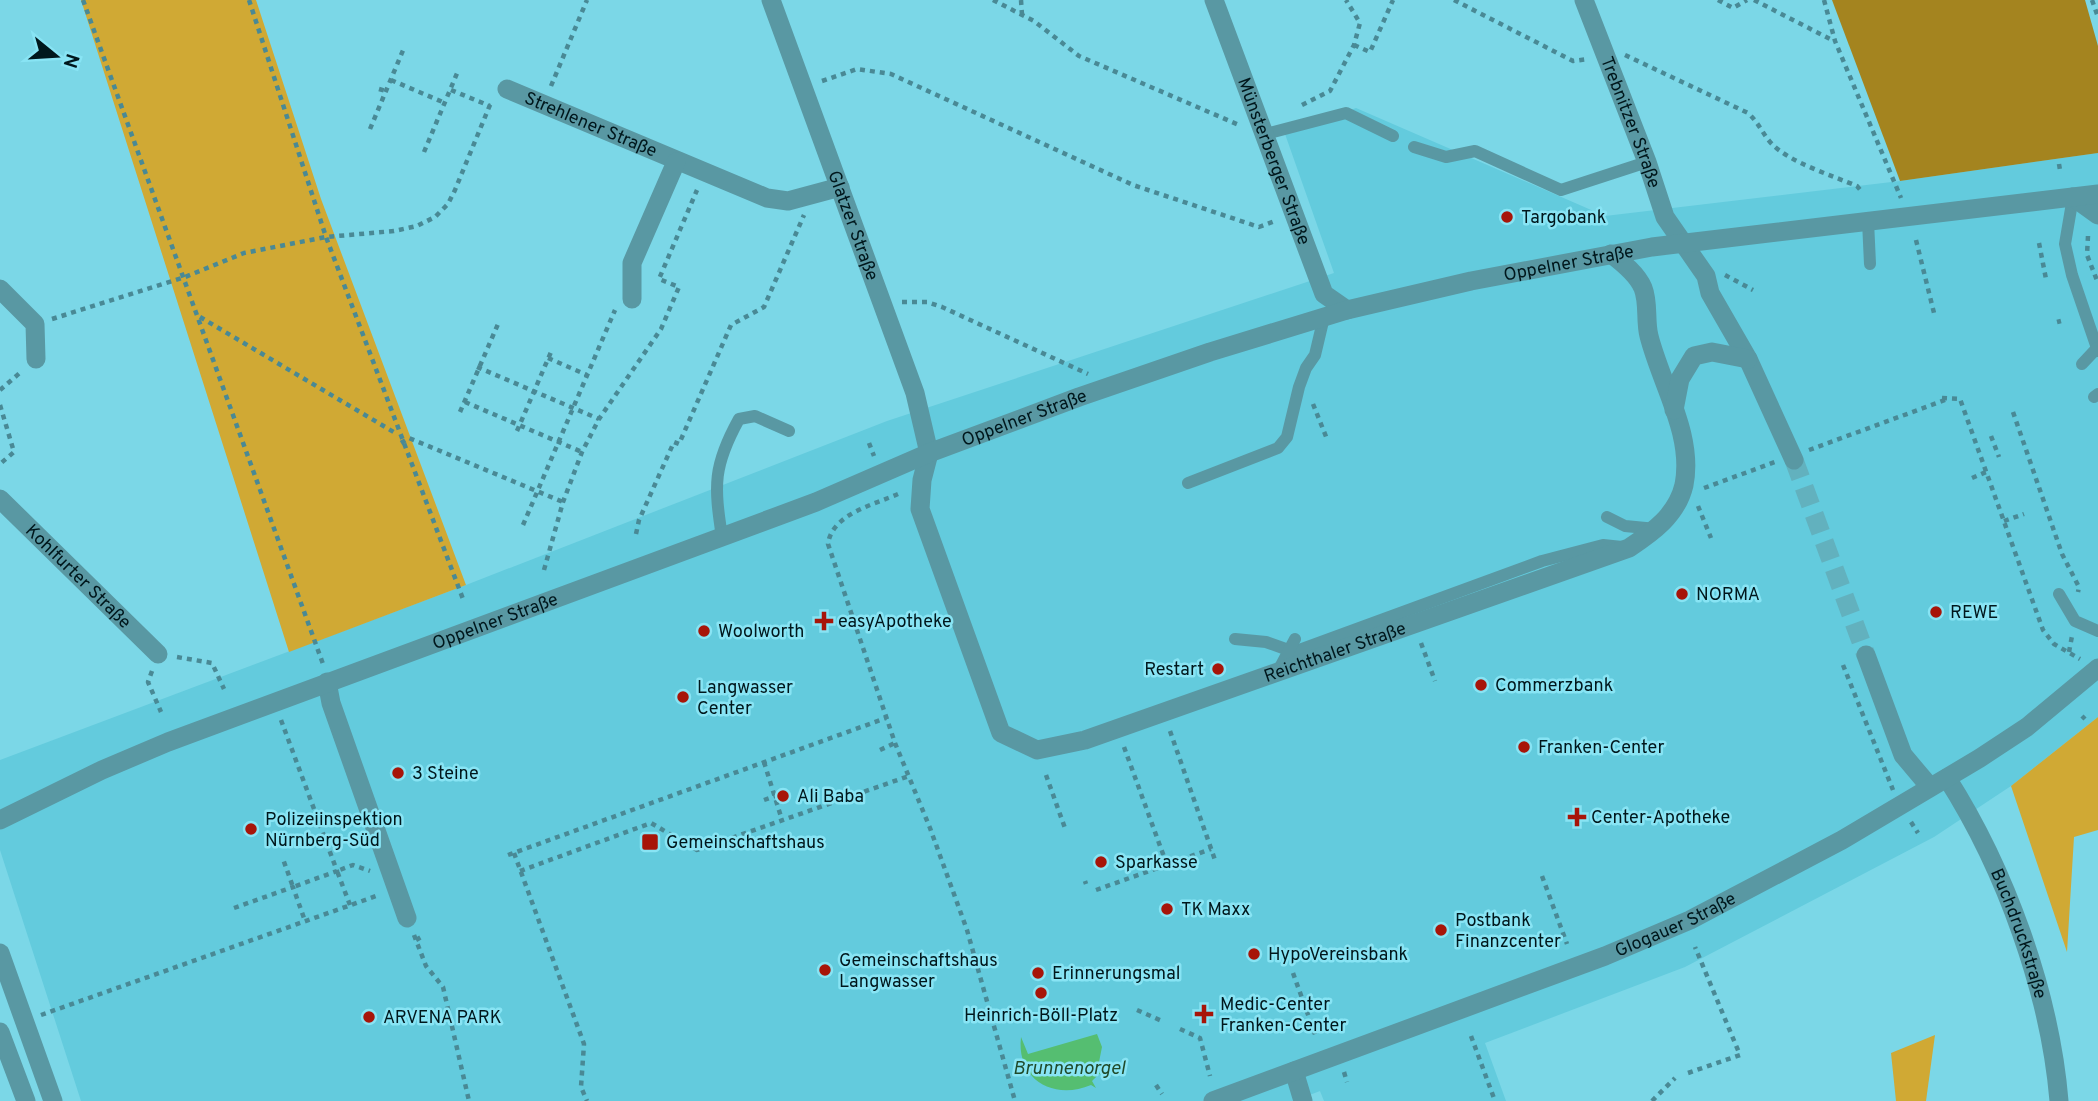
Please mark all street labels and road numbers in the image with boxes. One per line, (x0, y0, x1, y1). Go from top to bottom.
street label: Trebnitzer Straße (1594, 54, 1665, 191)
street label: Münsterberger Straße (1231, 75, 1315, 249)
street label: Strehlener Straße (521, 88, 660, 164)
street label: Glatzer Straße (822, 168, 883, 284)
street label: Oppelner Straße (1502, 241, 1636, 288)
street label: Oppelner Straße (959, 385, 1090, 453)
street label: Kohlfurter Straße (20, 520, 135, 634)
street label: Oppelner Straße (430, 589, 561, 656)
street label: Reichthaler Straße (1261, 618, 1409, 689)
street label: Buchdruckstraße (1984, 865, 2051, 1001)
street label: Glogauer Straße (1612, 888, 1740, 963)

